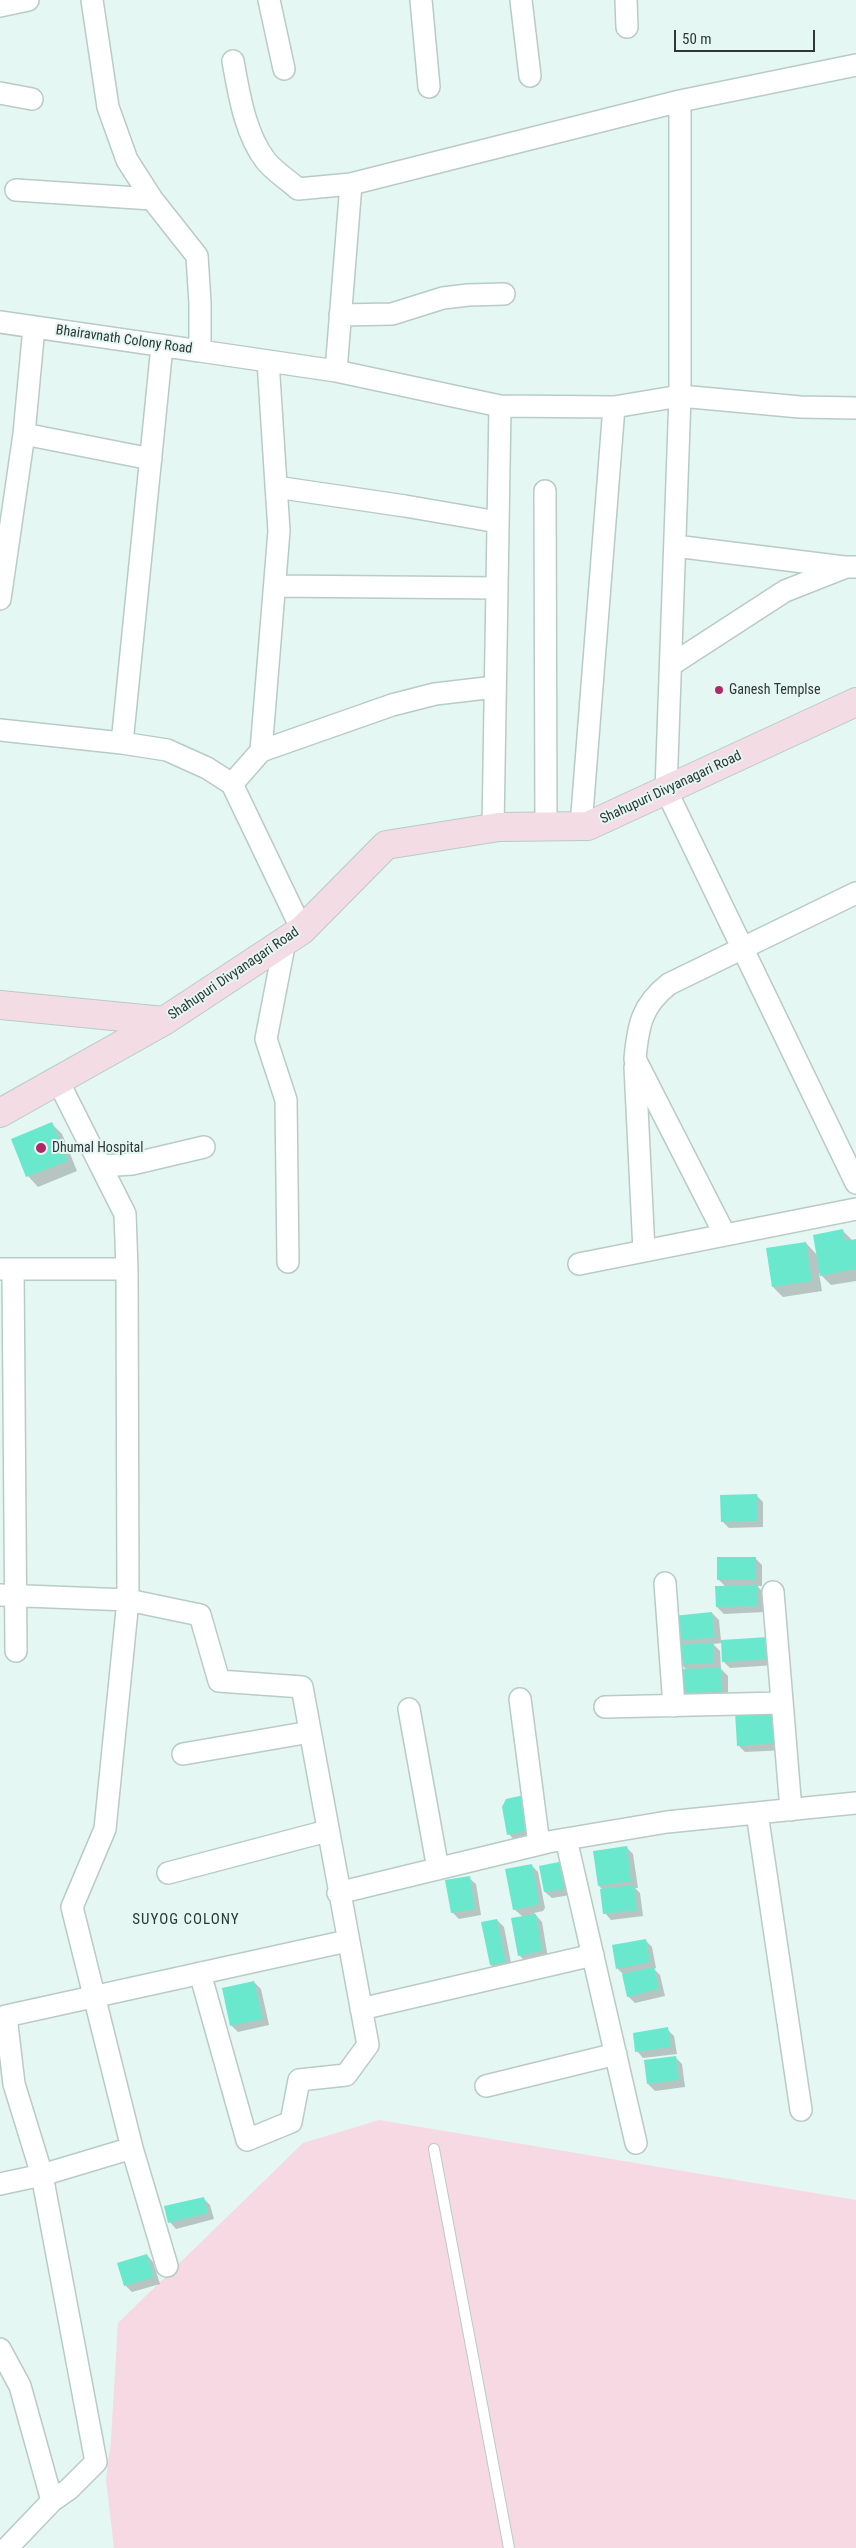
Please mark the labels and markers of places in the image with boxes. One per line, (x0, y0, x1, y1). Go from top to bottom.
place label: Ganesh Templse (729, 682, 820, 698)
marker: Ganesh Templse (713, 684, 725, 696)
place label: Dhumal Hospital (52, 1140, 143, 1156)
marker: Dhumal Hospital (34, 1141, 48, 1155)

